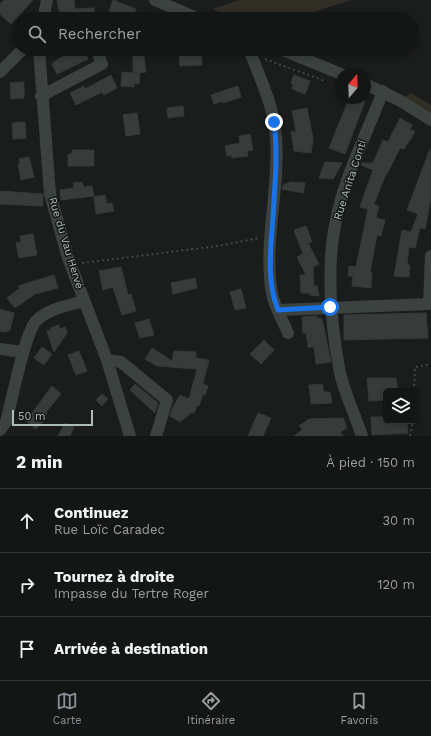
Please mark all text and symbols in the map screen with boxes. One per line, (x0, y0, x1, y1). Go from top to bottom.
search box (12, 12, 419, 56)
icon: search (26, 23, 48, 45)
text: Rechercher (58, 25, 141, 43)
north arrow (335, 68, 371, 104)
route end (265, 113, 283, 131)
street label: Rue Anita Conti (331, 138, 369, 222)
street label: Rue du Vau Hervé (46, 196, 86, 290)
route start (321, 298, 339, 316)
map controls (383, 388, 419, 424)
button: layers (383, 388, 419, 424)
scale bar (12, 408, 93, 427)
text: 50 m (18, 410, 45, 423)
text: 2 min (16, 452, 62, 472)
text: À pied · 150 m (326, 455, 415, 470)
text: Continuez (54, 504, 128, 522)
icon: ahead (16, 510, 38, 532)
text: 30 m (383, 513, 415, 528)
text: Rue Loïc Caradec (54, 522, 165, 537)
text: Tournez à droite (54, 568, 174, 586)
icon: right (16, 574, 38, 596)
text: 120 m (377, 577, 415, 592)
text: Impasse du Tertre Roger (54, 586, 209, 601)
icon: arrive (16, 638, 38, 660)
text: Arrivée à destination (54, 640, 208, 658)
tab: Carte (53, 690, 82, 727)
tab: Itinéraire (187, 690, 235, 727)
tab: Favoris (341, 690, 378, 727)

